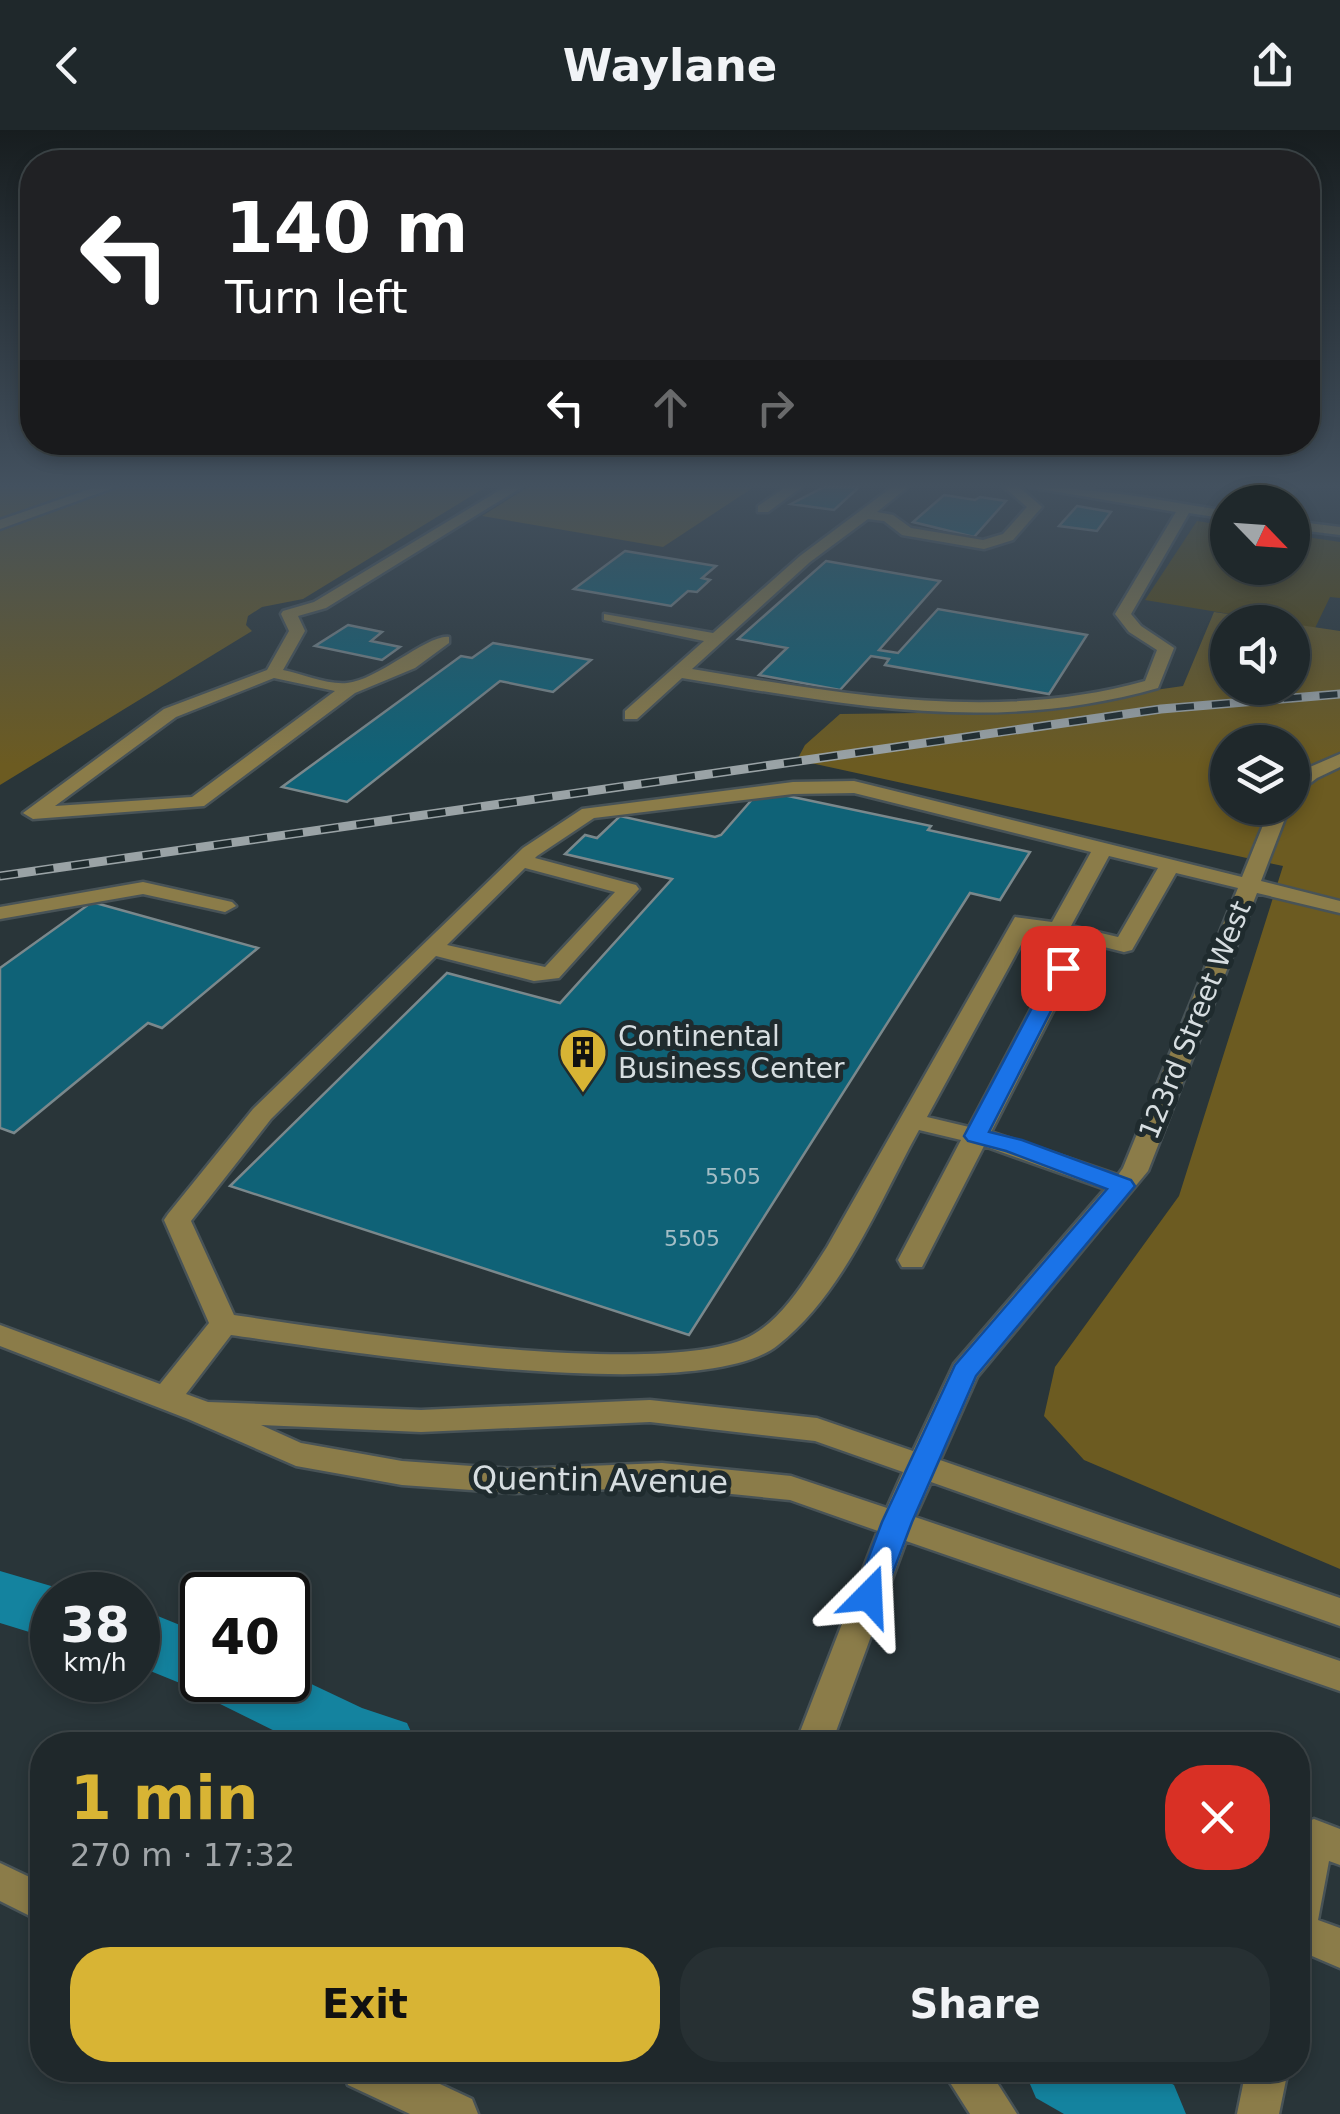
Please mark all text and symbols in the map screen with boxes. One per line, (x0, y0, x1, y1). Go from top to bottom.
icon: back (40, 38, 95, 93)
icon: share (1245, 38, 1300, 93)
text: Waylane (563, 39, 777, 92)
text: 140 m (225, 187, 468, 269)
icon: left (60, 190, 190, 320)
text: Turn left (225, 271, 408, 324)
icon: left (538, 380, 593, 435)
icon: ahead (643, 380, 698, 435)
icon: right (748, 380, 803, 435)
north arrow (1210, 485, 1310, 585)
map controls (1210, 485, 1310, 825)
button: sound (1210, 605, 1310, 705)
button: layers (1210, 725, 1310, 825)
street label: 123rd Street West (1132, 896, 1258, 1144)
pin (1021, 926, 1106, 1011)
icon: arrive (1036, 941, 1091, 996)
place label: Continental Business Center (618, 1020, 845, 1085)
building icon: Continental Business Center (557, 1026, 609, 1094)
house number: 5505 (705, 1164, 761, 1189)
house number: 5505 (664, 1226, 720, 1251)
street label: Quentin Avenue (472, 1459, 728, 1501)
position arrow (817, 1544, 921, 1648)
speed limit sign: 40 (180, 1572, 310, 1702)
text: 38 (60, 1596, 130, 1654)
text: km/h (63, 1648, 127, 1677)
text: 1 min (70, 1763, 258, 1833)
button: close (1165, 1765, 1270, 1870)
text: 270 m · 17:32 (70, 1836, 295, 1874)
button: Exit (70, 1947, 660, 2062)
button: Share (680, 1947, 1270, 2062)

